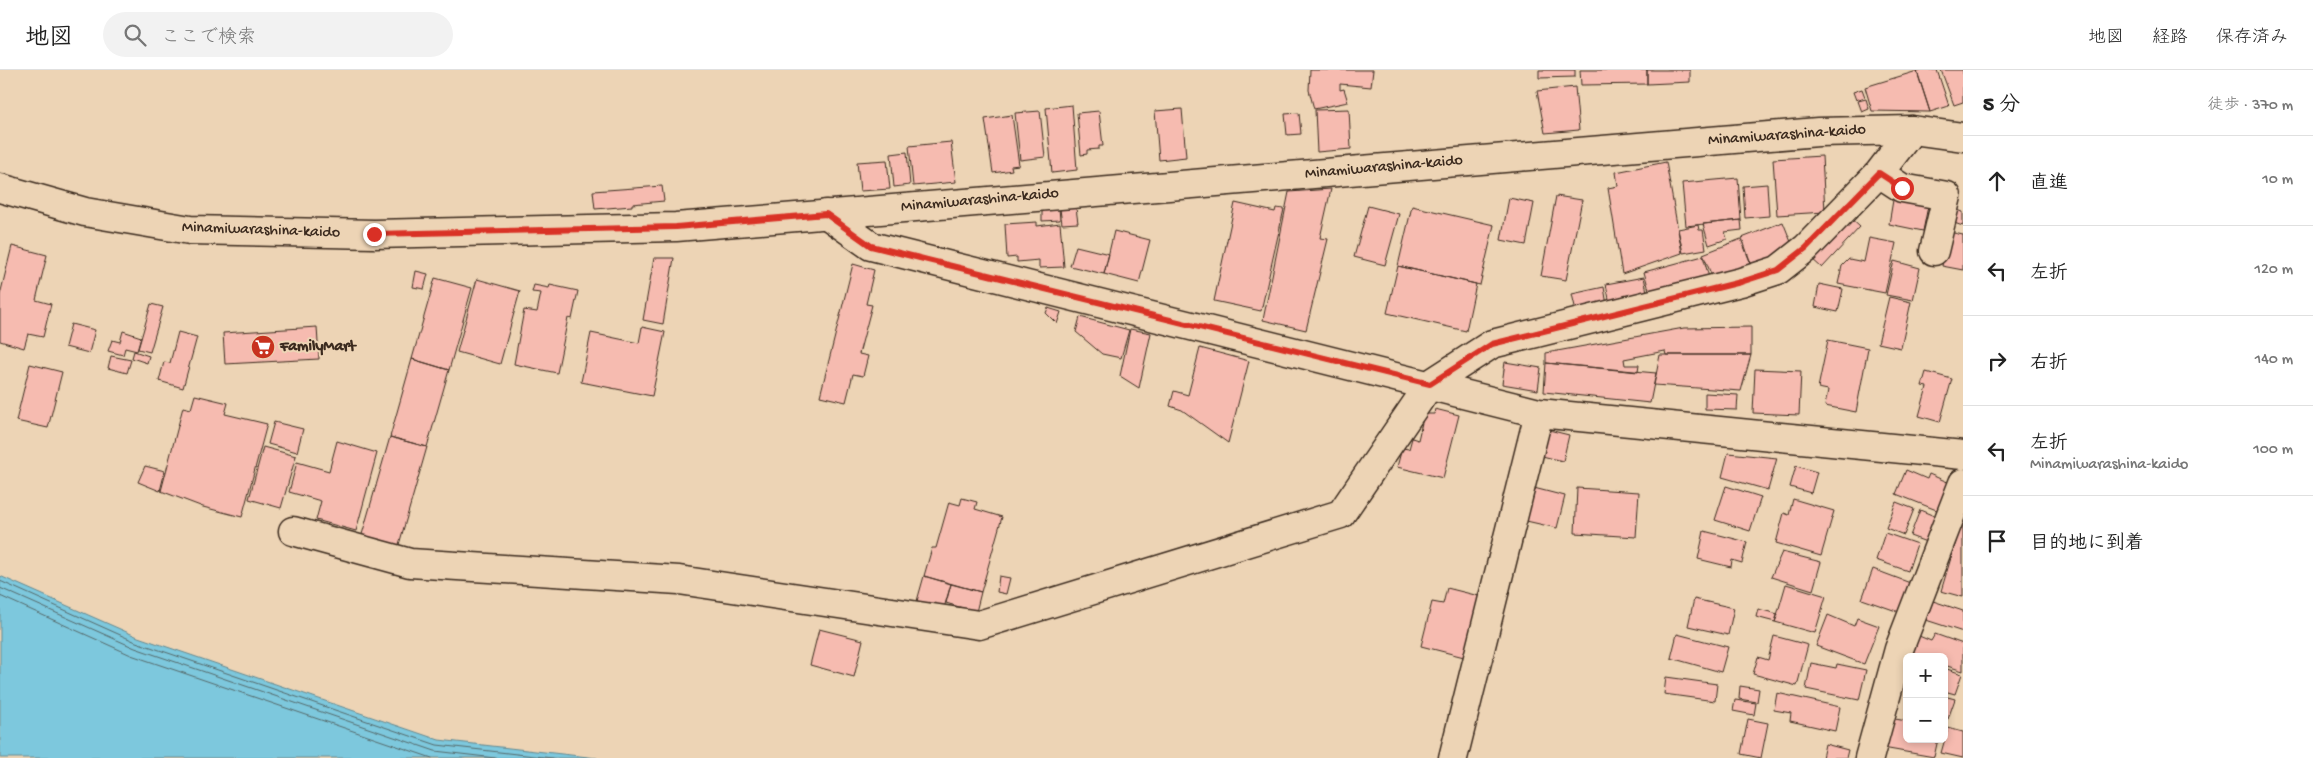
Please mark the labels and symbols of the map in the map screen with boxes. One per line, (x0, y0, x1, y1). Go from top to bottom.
street label: Minamiwarashina-kaido (1707, 121, 1867, 151)
street label: Minamiwarashina-kaido (1304, 152, 1464, 184)
route start (1891, 177, 1914, 200)
street label: Minamiwarashina-kaido (900, 185, 1060, 217)
street label: Minamiwarashina-kaido (182, 219, 340, 243)
route end (363, 223, 386, 246)
supermarket icon: FamilyMart (250, 334, 276, 360)
place label: FamilyMart (279, 338, 357, 357)

